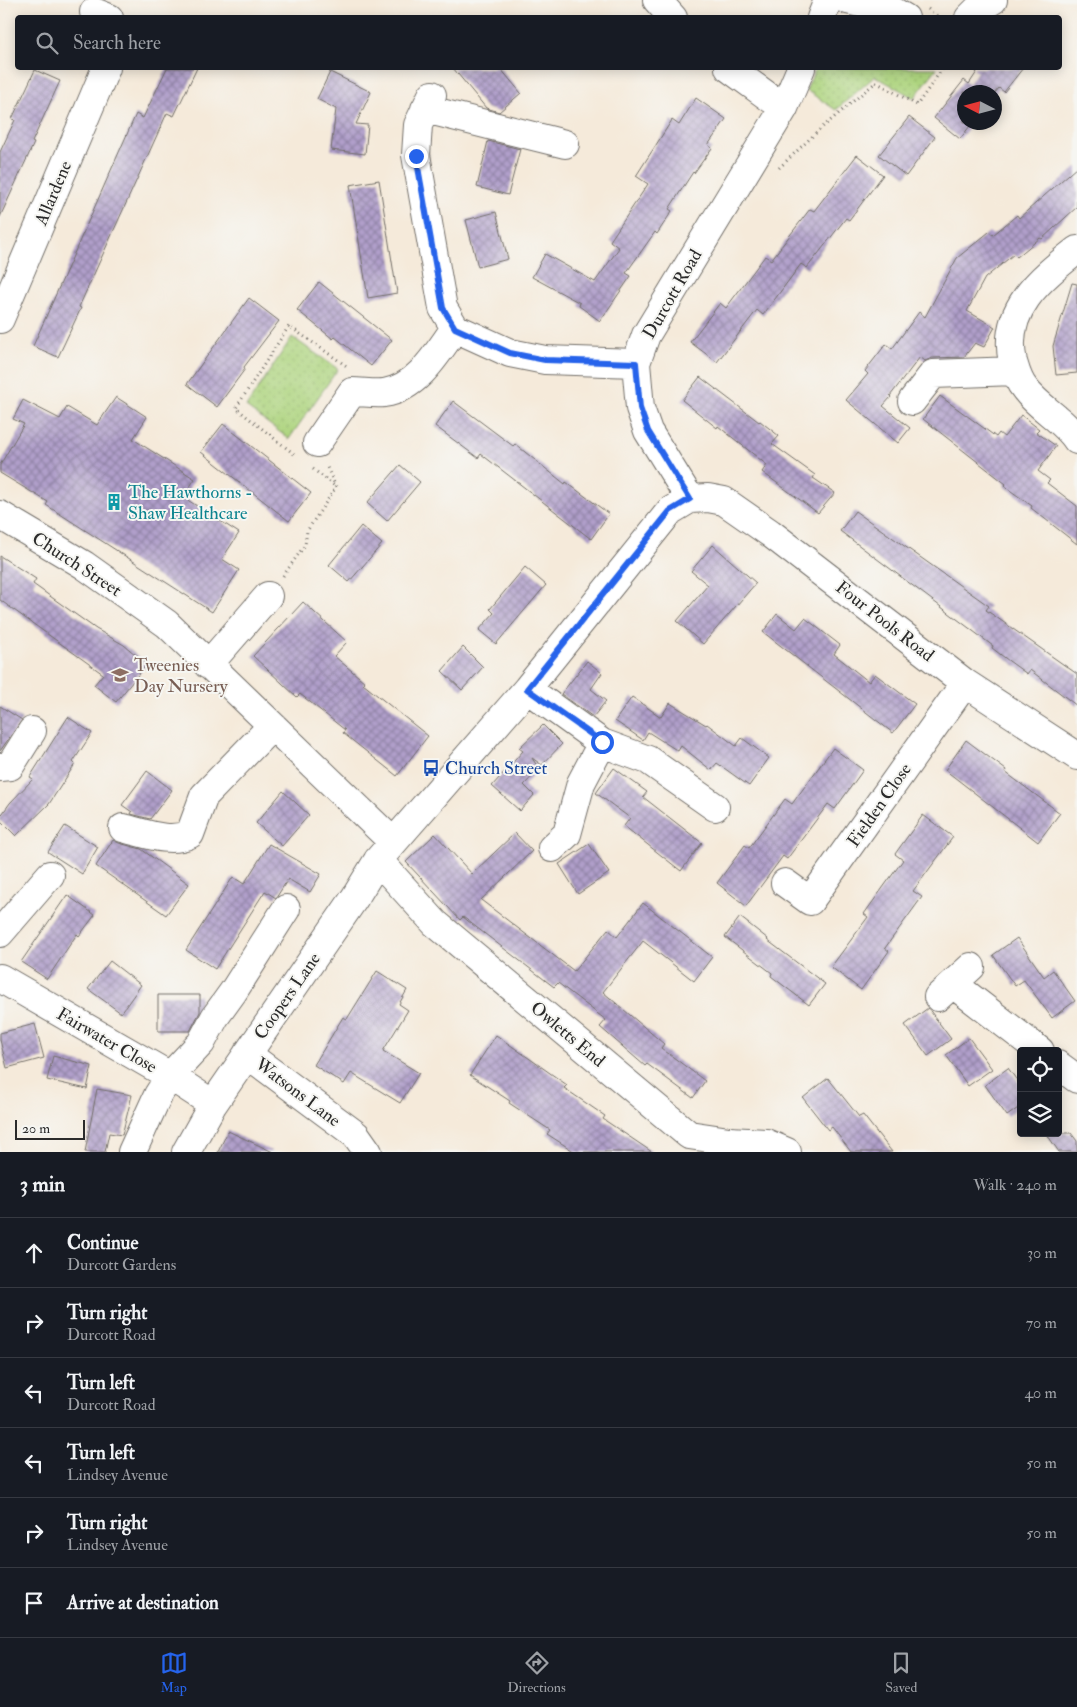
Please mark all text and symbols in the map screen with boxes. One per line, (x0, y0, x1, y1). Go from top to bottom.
search box (15, 15, 1062, 70)
icon: search (33, 29, 61, 57)
text: Search here (73, 31, 161, 55)
north arrow (957, 85, 1002, 130)
route end (405, 145, 428, 168)
street label: Allardene (29, 157, 77, 230)
street label: Durcott Road (638, 245, 707, 343)
place label: The Hawthorns - Shaw Healthcare (128, 481, 253, 525)
building icon: The Hawthorns - Shaw Healthcare (104, 492, 124, 512)
street label: Church Street (28, 527, 126, 602)
street label: Four Pools Road (831, 576, 939, 667)
place label: Tweenies Day Nursery (134, 654, 229, 698)
school or university icon: Tweenies Day Nursery (110, 665, 130, 685)
route start (591, 731, 614, 754)
place label: Church Street (445, 757, 547, 780)
bus stop icon: Church Street (421, 758, 441, 778)
street label: Fielden Close (842, 758, 917, 852)
street label: Coopers Lane (249, 948, 326, 1044)
street label: Owletts End (526, 997, 610, 1072)
street label: Fairwater Close (52, 1002, 161, 1079)
map controls (1017, 1047, 1062, 1137)
button: locate (1017, 1047, 1062, 1092)
street label: Watsons Lane (250, 1052, 345, 1132)
button: layers (1017, 1092, 1062, 1137)
scale bar (15, 1117, 85, 1140)
text: 20 m (22, 1120, 50, 1137)
text: 3 min (20, 1171, 65, 1198)
text: Walk · 240 m (973, 1175, 1057, 1195)
text: Continue (67, 1231, 138, 1255)
icon: ahead (20, 1239, 48, 1267)
text: 30 m (1027, 1243, 1057, 1263)
text: Durcott Gardens (67, 1255, 176, 1275)
text: Turn right (67, 1301, 147, 1325)
icon: right (20, 1309, 48, 1337)
text: 70 m (1026, 1313, 1057, 1333)
text: Durcott Road (67, 1325, 156, 1345)
text: Turn left (67, 1371, 135, 1395)
icon: left (20, 1379, 48, 1407)
text: 40 m (1024, 1383, 1057, 1403)
text: Durcott Road (67, 1395, 156, 1415)
text: Turn left (67, 1441, 135, 1465)
icon: left (20, 1449, 48, 1477)
text: 50 m (1026, 1453, 1057, 1473)
text: Lindsey Avenue (67, 1465, 168, 1485)
text: Turn right (67, 1511, 147, 1535)
icon: right (20, 1519, 48, 1547)
text: 50 m (1026, 1523, 1057, 1543)
text: Lindsey Avenue (67, 1535, 168, 1555)
icon: arrive (20, 1589, 48, 1617)
text: Arrive at destination (67, 1591, 219, 1615)
tab: Map (160, 1649, 188, 1696)
tab: Directions (507, 1649, 566, 1696)
tab: Saved (885, 1649, 917, 1696)

